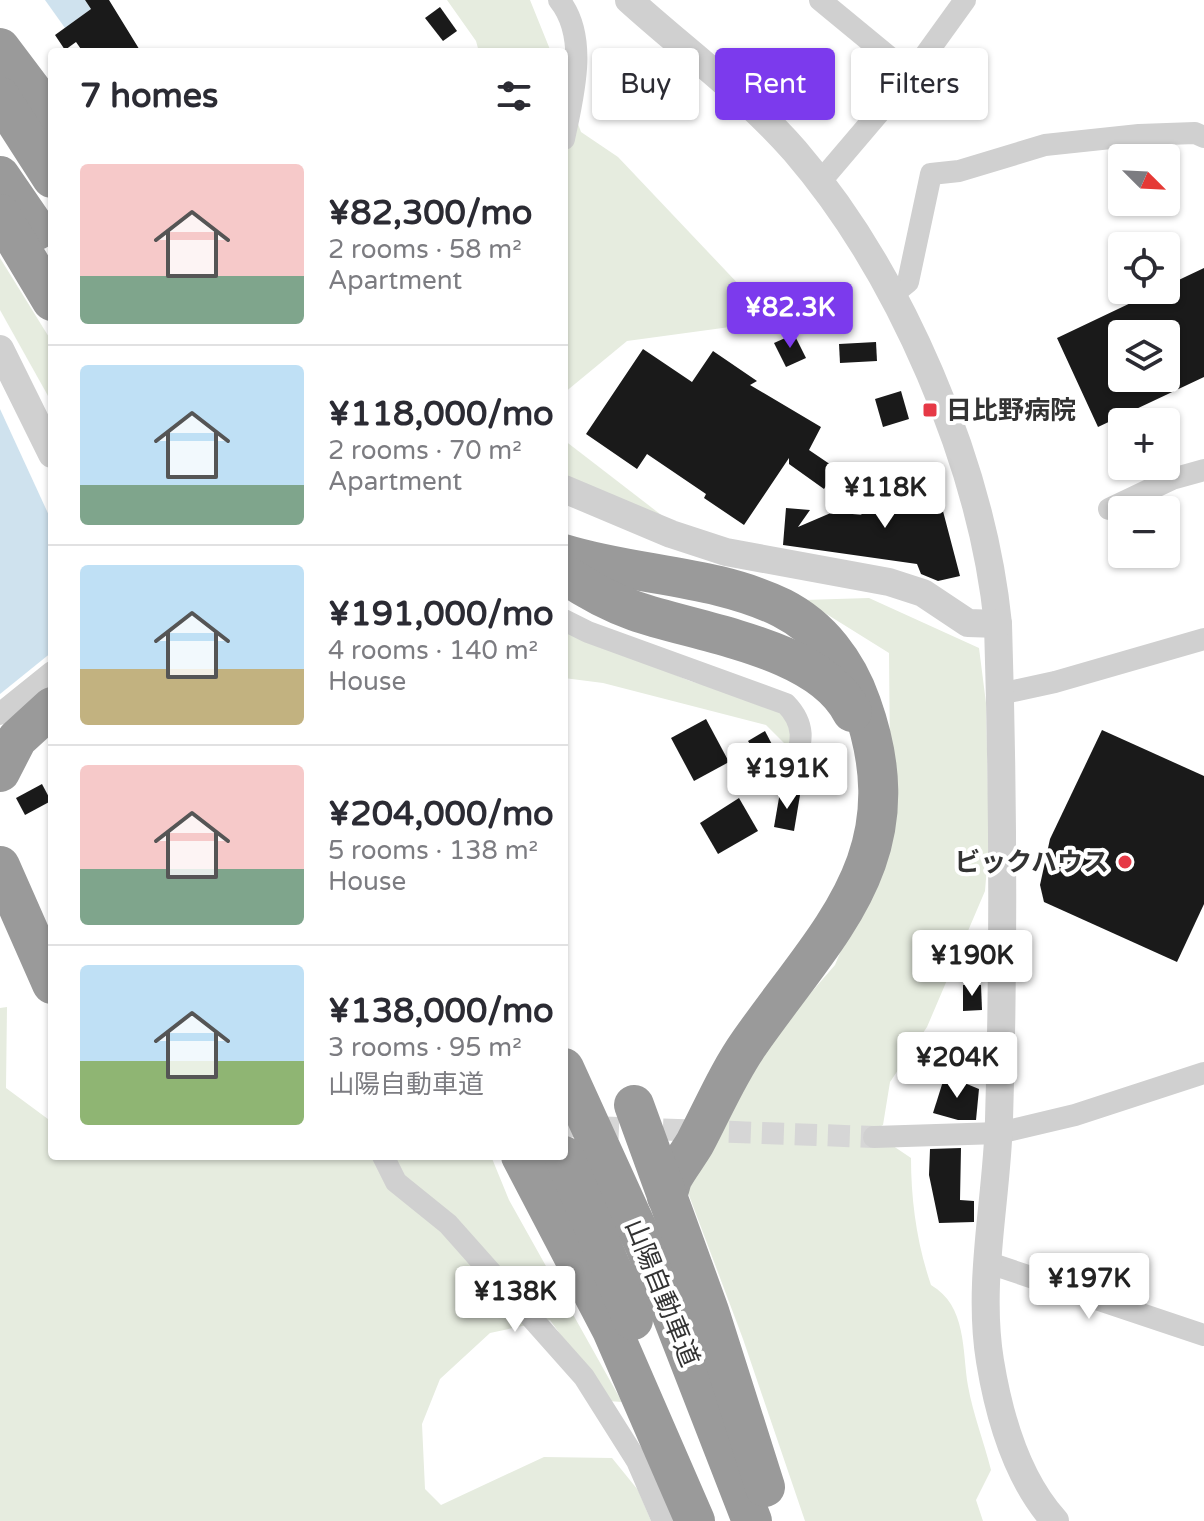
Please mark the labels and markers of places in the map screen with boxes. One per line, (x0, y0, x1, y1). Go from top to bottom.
pin: ¥82.3K (725, 282, 855, 350)
place label: 日比野病院 (946, 395, 1076, 426)
marker: 日比野病院 (921, 401, 939, 419)
pin: ¥118K (829, 462, 941, 530)
pin: ¥191K (731, 743, 843, 811)
place label: ビックハウス (954, 847, 1109, 878)
marker: ビックハウス (1116, 853, 1134, 871)
pin: ¥190K (916, 930, 1028, 998)
pin: ¥204K (901, 1032, 1013, 1100)
pin: ¥197K (1033, 1253, 1145, 1321)
pin: ¥138K (459, 1266, 571, 1334)

